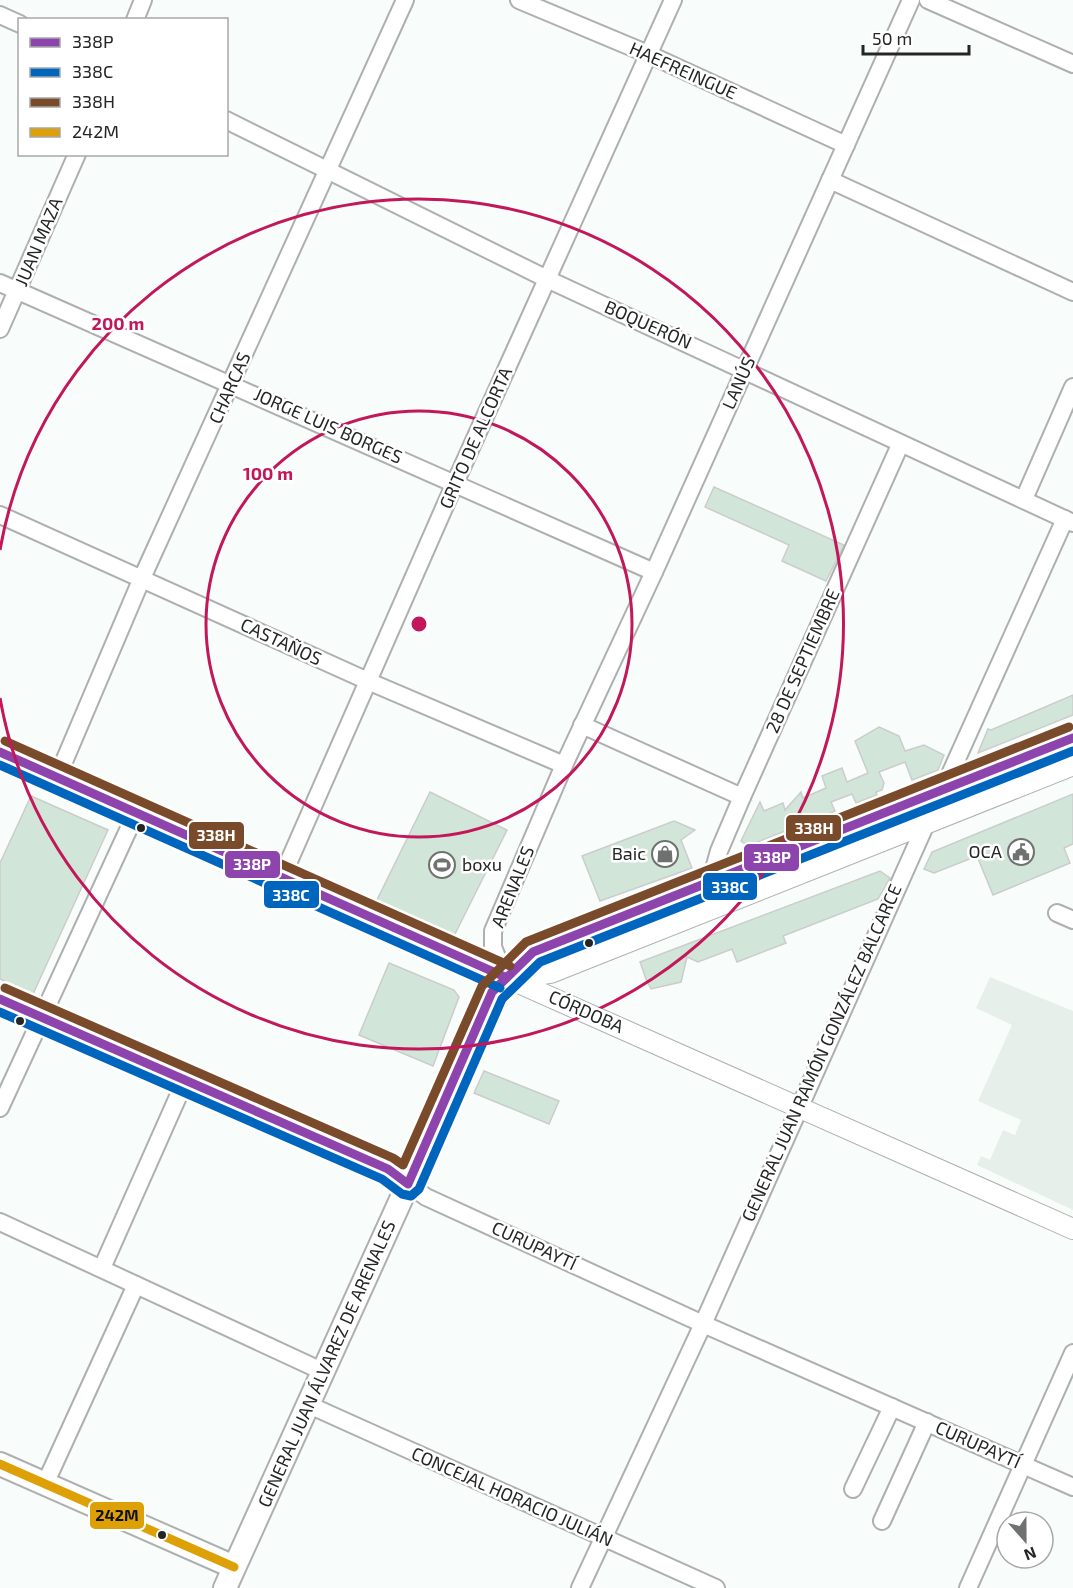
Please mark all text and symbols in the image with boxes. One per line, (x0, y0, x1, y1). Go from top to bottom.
legend (18, 18, 228, 156)
scale bar (863, 18, 970, 56)
text: 50 m (872, 27, 912, 49)
text: 338P (72, 30, 114, 52)
street label: HAEFREINGUE (626, 37, 740, 104)
text: 338C (72, 60, 113, 82)
text: 338H (72, 90, 115, 112)
text: 242M (72, 120, 119, 142)
street label: JUAN MAZA (10, 193, 67, 289)
street label: BOQUERÓN (601, 295, 695, 353)
text: 200 m (92, 312, 144, 334)
street label: CHARCAS (204, 348, 255, 427)
street label: LANÚS (717, 353, 759, 412)
street label: GRITO DE ALCORTA (434, 363, 517, 512)
street label: JORGE LUIS BORGES (251, 382, 406, 468)
text: 100 m (243, 462, 293, 484)
street label: 28 DE SEPTIEMBRE (760, 585, 844, 736)
street label: CASTAÑOS (237, 613, 325, 669)
centre of rings (409, 614, 429, 634)
line badge: 338H (785, 814, 842, 842)
text: 338H (794, 818, 834, 837)
line badge: 338H (188, 821, 245, 850)
unlabelled marker (135, 822, 147, 834)
text: 338H (196, 825, 236, 844)
public building icon: OCA (1006, 837, 1036, 867)
shop icon: Baic (650, 839, 680, 869)
place label: OCA (969, 840, 1003, 862)
place label: Baic (612, 842, 646, 864)
street label: ARENALES (486, 843, 538, 930)
line badge: 338P (743, 843, 800, 872)
text: 338P (753, 847, 791, 866)
line badge: 338P (224, 850, 281, 879)
sports icon: boxu (427, 850, 457, 880)
place label: boxu (462, 853, 502, 875)
text: 338P (233, 854, 271, 873)
line badge: 338C (702, 872, 758, 901)
text: 338C (711, 877, 749, 896)
line badge: 338C (263, 880, 320, 909)
street label: GENERAL JUAN RAMÓN GONZÁLEZ BALCARCE (736, 881, 906, 1225)
text: 338C (272, 885, 310, 904)
unlabelled marker (583, 937, 595, 949)
street label: CÓRDOBA (546, 985, 628, 1038)
unlabelled marker (14, 1015, 26, 1027)
street label: CURUPAYTÍ (489, 1216, 581, 1275)
street label: GENERAL JUAN ÁLVAREZ DE ARENALES (253, 1217, 400, 1510)
street label: CURUPAYTÍ (932, 1416, 1026, 1473)
street label: CONCEJAL HORACIO JULIÁN (408, 1442, 617, 1551)
line badge: 242M (89, 1501, 145, 1530)
text: 242M (95, 1505, 139, 1524)
north arrow (995, 1510, 1055, 1570)
unlabelled marker (156, 1529, 168, 1541)
text: N (1022, 1544, 1039, 1565)

